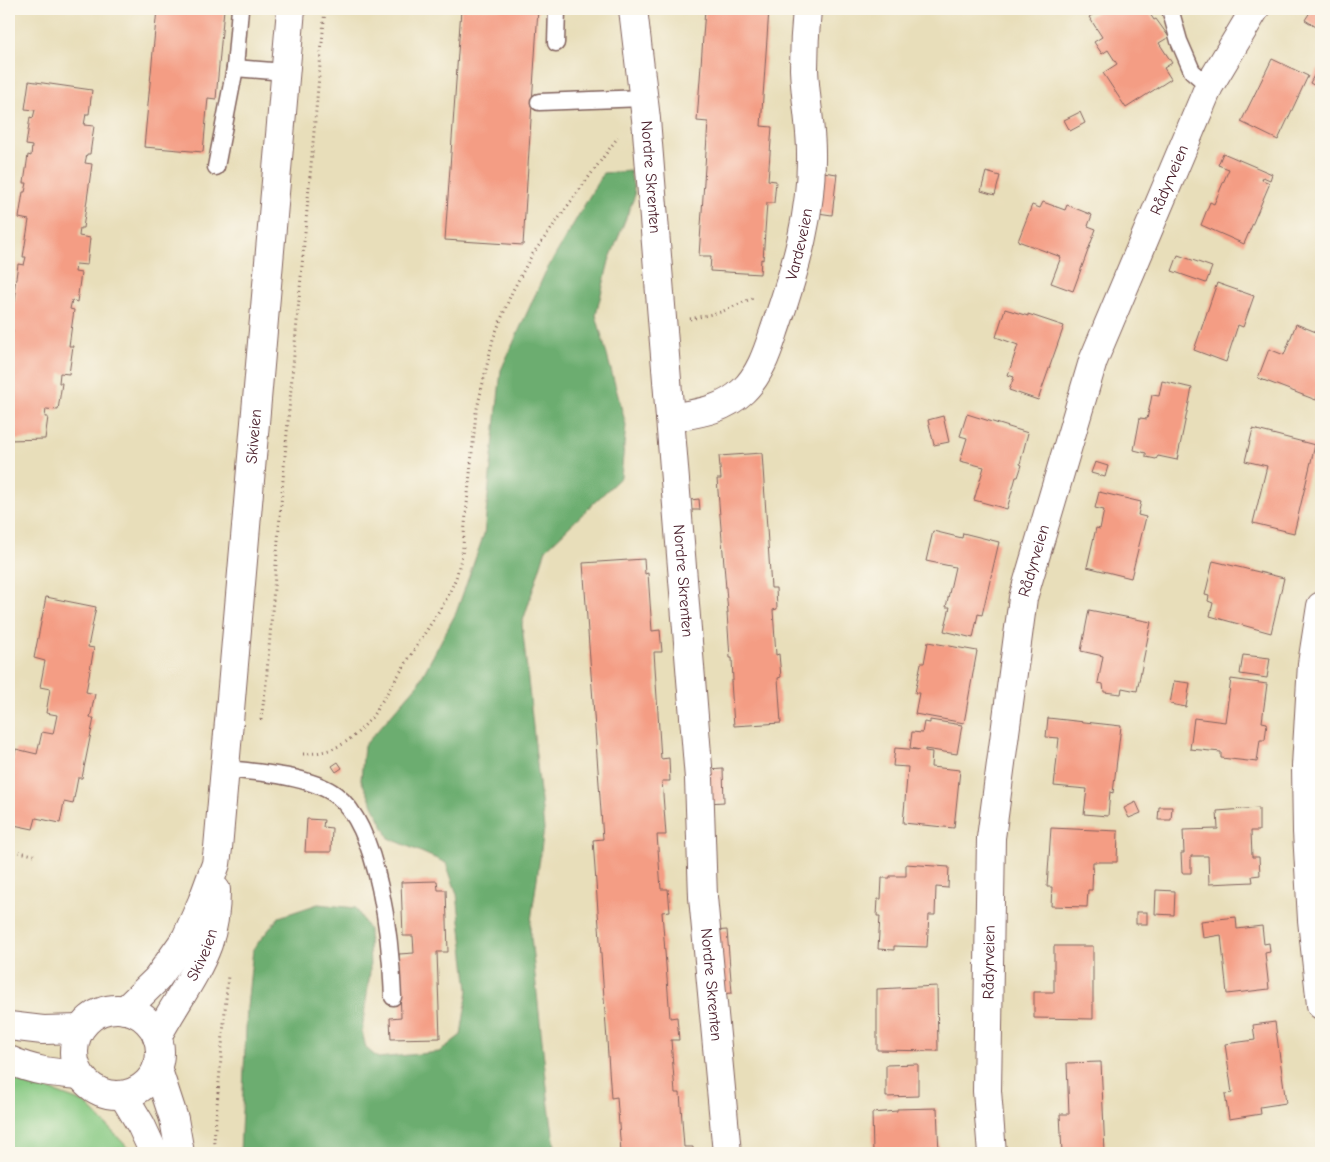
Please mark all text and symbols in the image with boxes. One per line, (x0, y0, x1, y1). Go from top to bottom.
street label: Nordre Skrenten (637, 120, 664, 234)
street label: Rådyrveien (1147, 142, 1192, 218)
street label: Vardeveien (782, 207, 816, 282)
street label: Skiveien (242, 408, 265, 465)
street label: Rådyrveien (1015, 523, 1053, 599)
street label: Nordre Skrenten (670, 524, 697, 638)
street label: Rådyrveien (979, 925, 999, 1000)
street label: Skiveien (183, 927, 221, 984)
street label: Nordre Skrenten (697, 927, 725, 1042)

